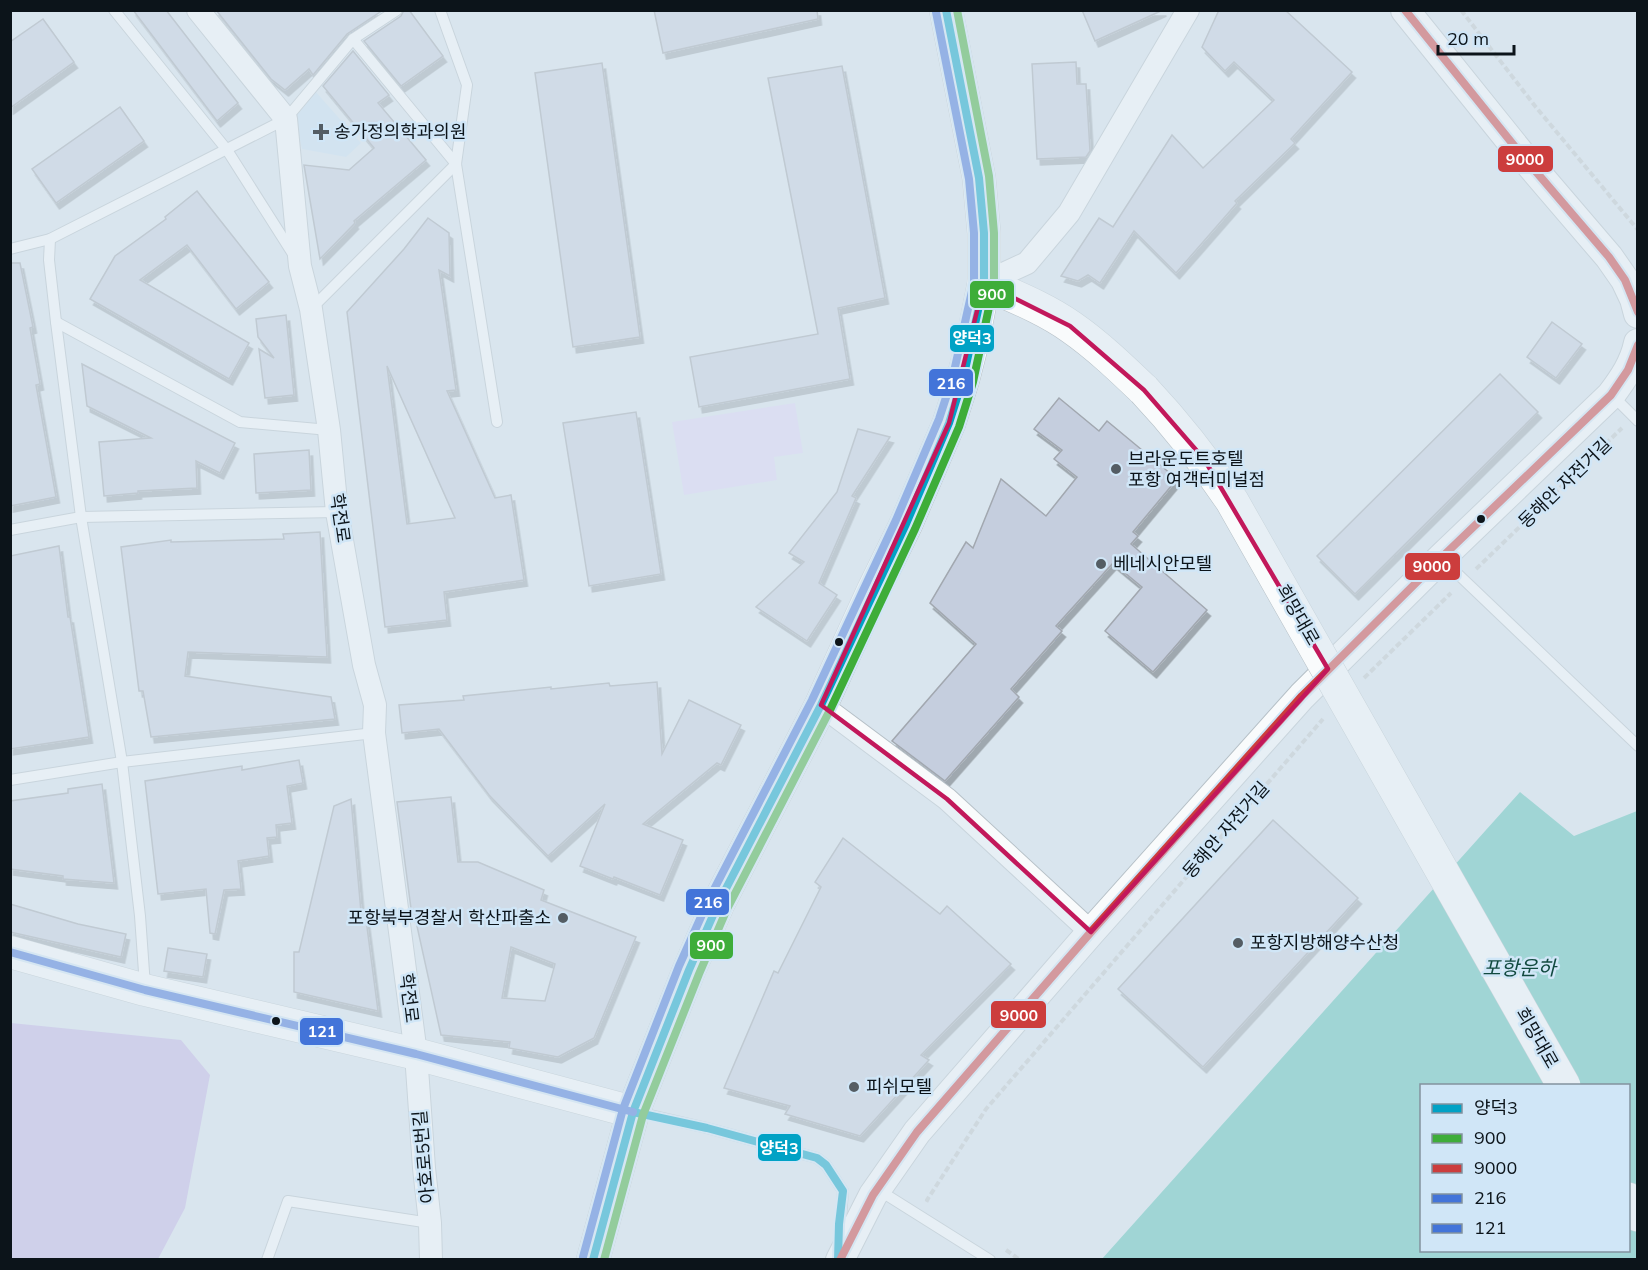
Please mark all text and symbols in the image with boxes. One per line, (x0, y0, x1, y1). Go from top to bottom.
scale bar (1438, 18, 1514, 56)
text: 20 m (1447, 27, 1489, 50)
place label: 송가정의학과의원 (334, 120, 466, 143)
marker: 송가정의학과의원 (312, 123, 330, 141)
line badge: 9000 (1497, 145, 1554, 173)
text: 9000 (1506, 149, 1544, 169)
line badge: 900 (969, 280, 1015, 309)
text: 900 (978, 284, 1006, 304)
line badge: 양덕3 (949, 324, 995, 353)
text: 양덕3 (952, 328, 992, 348)
line badge: 216 (928, 368, 974, 397)
text: 216 (937, 373, 966, 393)
street label: 동해안 자전거길 (1513, 432, 1616, 533)
place label: 브라운도트호텔 포항 여객터미널점 (1128, 447, 1265, 491)
marker: 브라운도트호텔 포항 여객터미널점 (1109, 462, 1123, 476)
street label: 학전로 (326, 492, 355, 544)
unlabelled marker (1475, 513, 1487, 525)
place label: 베네시안모텔 (1113, 552, 1212, 575)
line badge: 9000 (1404, 552, 1461, 581)
text: 9000 (1413, 556, 1451, 576)
marker: 베네시안모텔 (1094, 557, 1108, 571)
street label: 희망대로 (1272, 580, 1325, 649)
unlabelled marker (833, 636, 845, 648)
street label: 동해안 자전거길 (1177, 777, 1274, 883)
line badge: 216 (685, 888, 730, 916)
text: 216 (694, 892, 723, 912)
place label: 포항북부경찰서 학산파출소 (348, 906, 551, 929)
marker: 포항북부경찰서 학산파출소 (556, 911, 570, 925)
line badge: 900 (689, 931, 734, 960)
place label: 포항지방해양수산청 (1250, 931, 1399, 954)
text: 900 (697, 935, 725, 955)
marker: 포항지방해양수산청 (1231, 936, 1245, 950)
water label: 포항운하 (1482, 955, 1558, 980)
street label: 학전로 (395, 972, 424, 1024)
line badge: 9000 (990, 1000, 1047, 1029)
street label: 희망대로 (1511, 1003, 1564, 1072)
text: 9000 (1000, 1005, 1038, 1025)
unlabelled marker (270, 1015, 282, 1027)
line badge: 121 (299, 1017, 344, 1046)
text: 121 (308, 1021, 336, 1041)
place label: 피쉬모텔 (866, 1075, 932, 1098)
marker: 피쉬모텔 (847, 1080, 861, 1094)
legend (1420, 1084, 1630, 1252)
text: 양덕3 (1474, 1096, 1518, 1119)
street label: 아호로5번길 (408, 1109, 439, 1205)
text: 900 (1474, 1126, 1506, 1149)
line badge: 양덕3 (757, 1133, 802, 1162)
text: 양덕3 (759, 1138, 799, 1158)
text: 9000 (1474, 1156, 1517, 1179)
text: 216 (1474, 1186, 1506, 1209)
text: 121 (1474, 1216, 1506, 1239)

